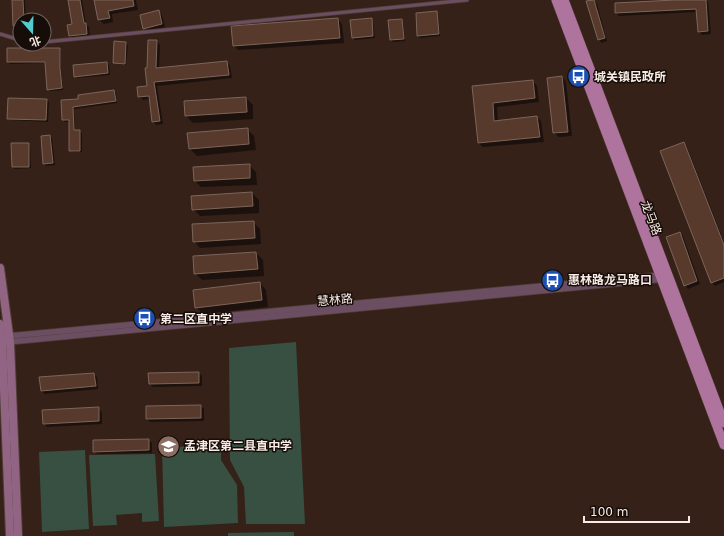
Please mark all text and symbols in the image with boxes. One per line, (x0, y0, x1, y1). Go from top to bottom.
north arrow (12, 12, 52, 52)
text: 北 (28, 33, 43, 49)
bus stop icon: 城关镇民政所 (566, 64, 592, 90)
place label: 城关镇民政所 (594, 70, 666, 84)
street label: 龙马路 (638, 199, 664, 237)
bus stop icon: 惠林路龙马路口 (540, 267, 566, 293)
place label: 惠林路龙马路口 (568, 273, 652, 287)
street label: 慧林路 (316, 291, 354, 309)
bus stop icon: 第二区直中学 (132, 306, 158, 332)
place label: 第二区直中学 (160, 312, 232, 326)
school or university icon: 孟津区第二县直中学 (156, 433, 182, 459)
place label: 孟津区第二县直中学 (184, 439, 292, 453)
scale bar (584, 498, 689, 524)
text: 100 m (590, 505, 628, 519)

